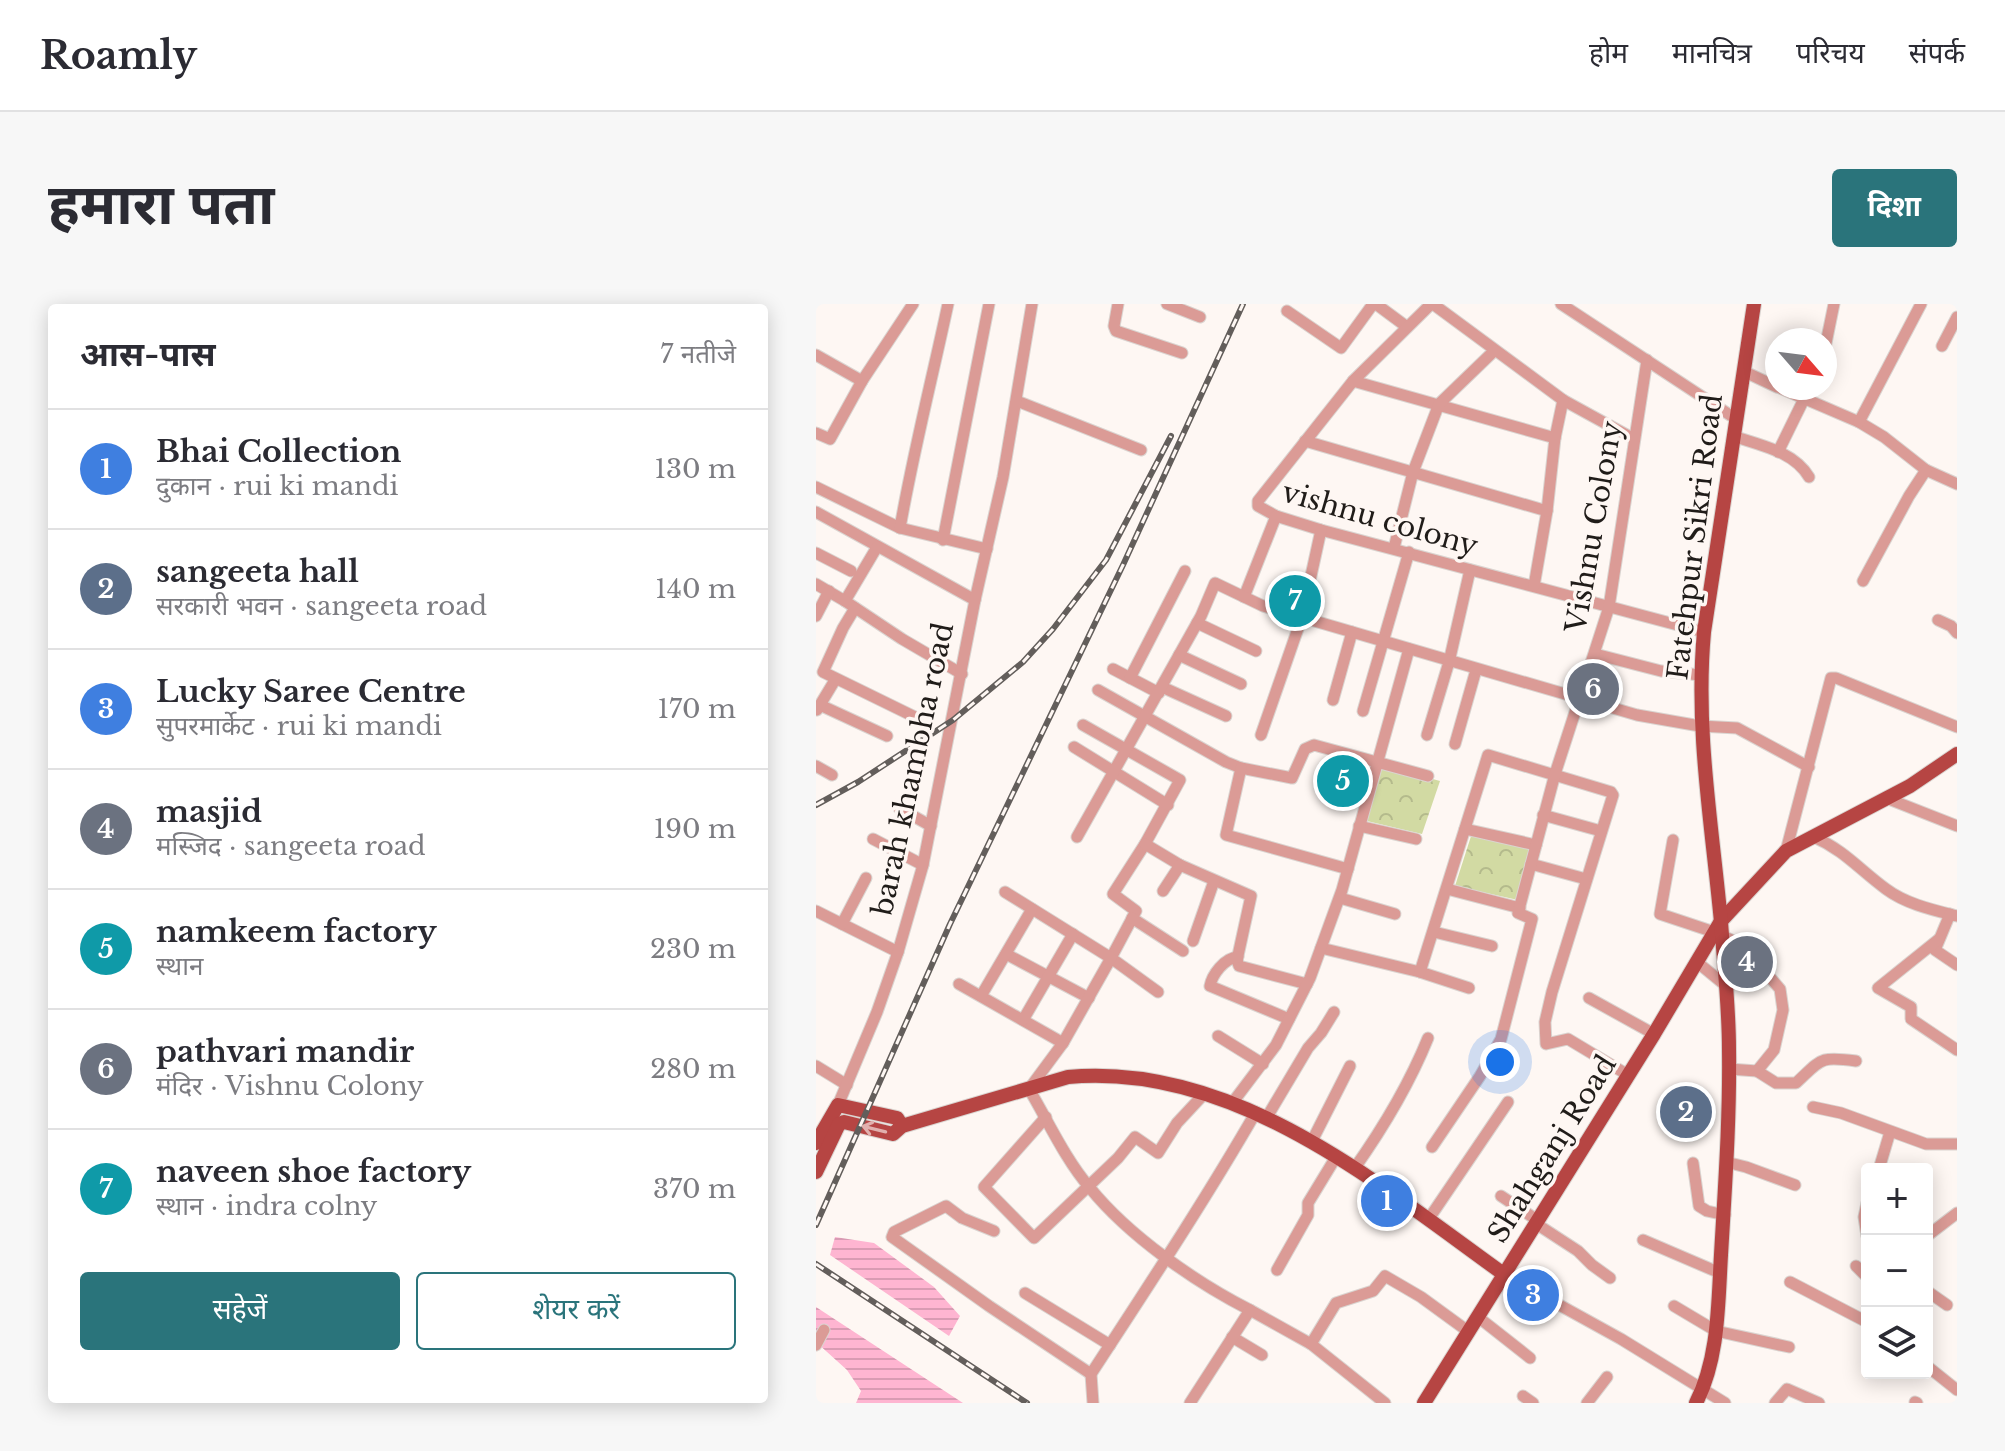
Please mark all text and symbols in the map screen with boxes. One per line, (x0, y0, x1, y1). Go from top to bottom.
text: Roamly (40, 32, 197, 79)
text: होम (1589, 36, 1628, 71)
text: मानचित्र (1672, 36, 1752, 71)
text: परिचय (1796, 36, 1865, 71)
text: संपर्क (1909, 36, 1965, 71)
button: दिशा (1832, 169, 1957, 247)
text: हमारा पता (48, 170, 274, 239)
north arrow (1765, 328, 1837, 400)
text: आस-पास (80, 333, 216, 375)
text: 7 नतीजे (660, 338, 736, 370)
street label: Fatehpur Sikri Road (1660, 392, 1730, 682)
street label: Vishnu Colony (1558, 418, 1630, 636)
text: Bhai Collection (156, 433, 401, 470)
text: 1 (100, 453, 112, 485)
text: 130 m (654, 453, 736, 485)
text: दुकान · rui ki mandi (156, 470, 398, 502)
street label: vishnu colony (1278, 474, 1482, 564)
text: sangeeta hall (156, 553, 359, 590)
pin: 7 (1269, 571, 1321, 631)
text: 2 (98, 573, 114, 605)
text: 140 m (655, 573, 736, 605)
text: सरकारी भवन · sangeeta road (156, 590, 487, 622)
street label: barah khambha road (865, 619, 961, 920)
pin: 6 (1567, 659, 1619, 719)
text: Lucky Saree Centre (156, 673, 466, 710)
text: 3 (98, 693, 114, 725)
text: 170 m (657, 693, 736, 725)
text: सुपरमार्केट · rui ki mandi (156, 710, 442, 742)
pin: 5 (1317, 751, 1369, 811)
text: masjid (156, 793, 262, 830)
text: 4 (97, 813, 115, 845)
text: 190 m (654, 813, 736, 845)
text: मस्जिद · sangeeta road (156, 830, 426, 862)
text: namkeem factory (156, 913, 437, 950)
pin: 4 (1721, 932, 1773, 992)
text: 5 (98, 933, 114, 965)
text: 230 m (650, 933, 736, 965)
text: स्थान (156, 950, 203, 982)
text: pathvari mandir (156, 1033, 414, 1070)
your location (1480, 1042, 1520, 1082)
street label: Shahganj Road (1480, 1049, 1624, 1249)
text: 6 (97, 1053, 115, 1085)
text: 280 m (650, 1053, 736, 1085)
text: मंदिर · Vishnu Colony (156, 1070, 424, 1102)
pin: 2 (1660, 1082, 1712, 1142)
one-way arrow (862, 1120, 888, 1135)
text: naveen shoe factory (156, 1153, 471, 1190)
map controls (1861, 1163, 1933, 1379)
button: + (1861, 1163, 1933, 1235)
pin: 1 (1361, 1171, 1413, 1231)
text: 7 (99, 1173, 113, 1205)
text: 370 m (653, 1173, 736, 1205)
text: स्थान · indra colny (156, 1190, 377, 1222)
button: − (1861, 1235, 1933, 1307)
pin: 3 (1507, 1265, 1559, 1325)
button: सहेजें (80, 1272, 400, 1350)
button: शेयर करें (416, 1272, 736, 1350)
button: layers (1861, 1307, 1933, 1379)

